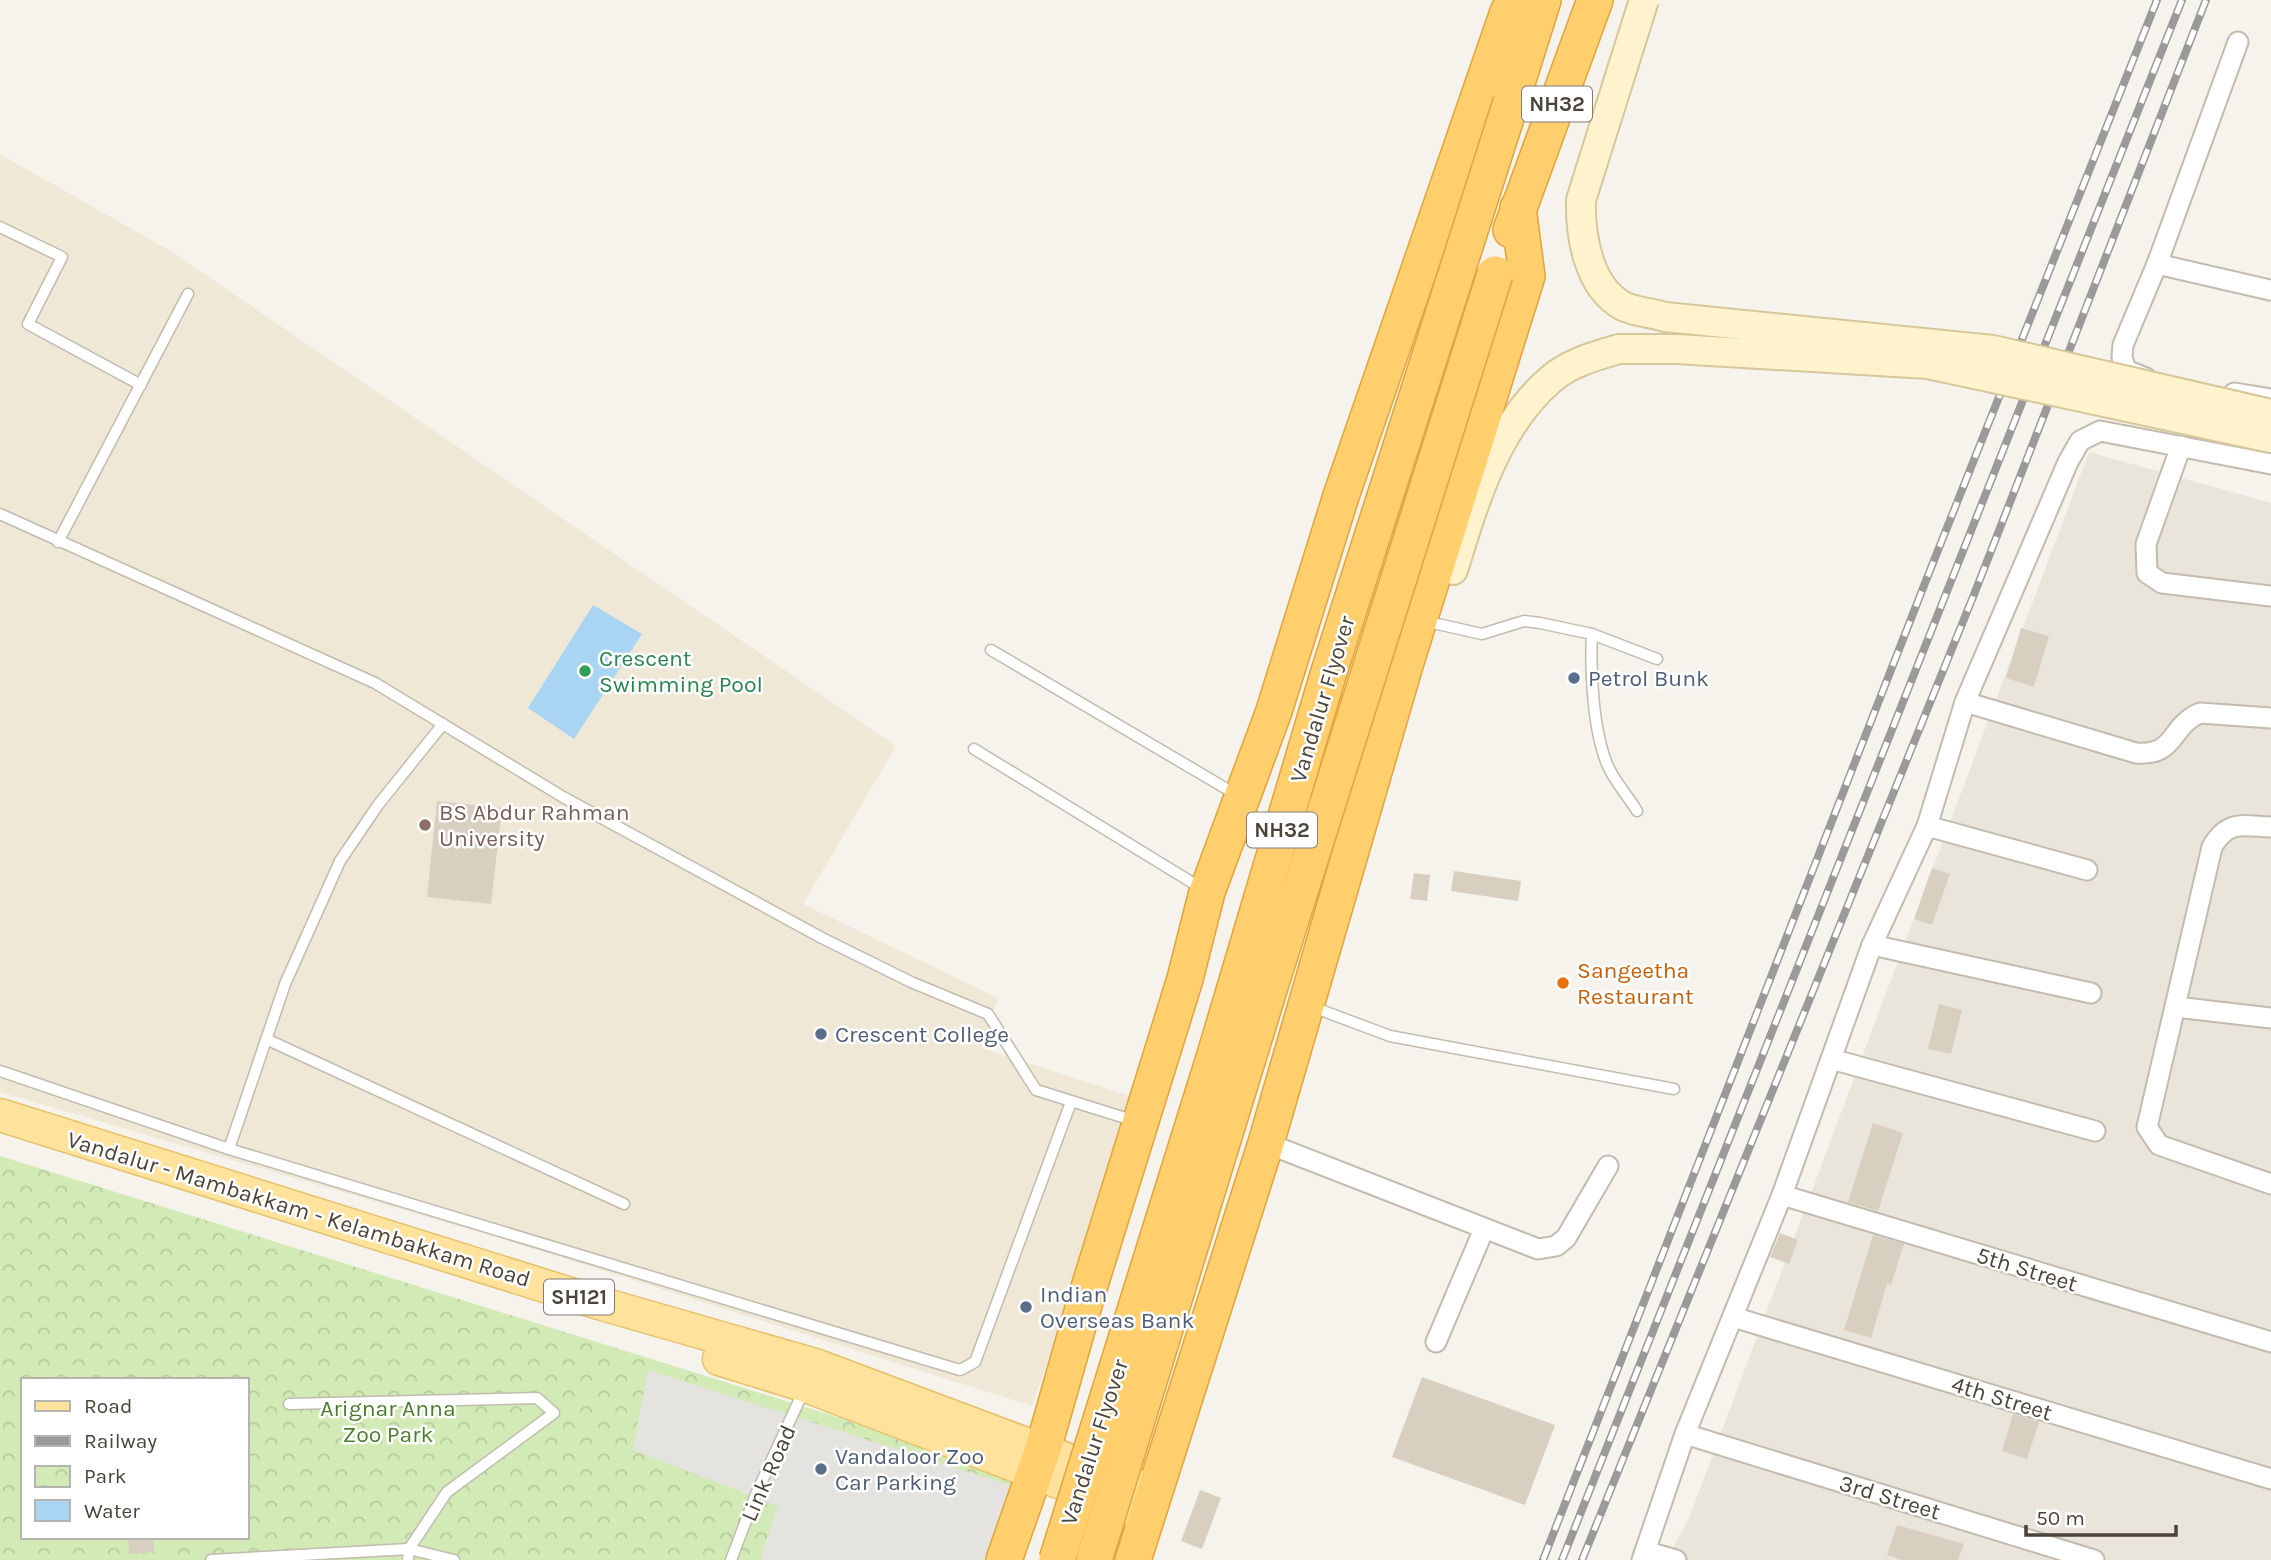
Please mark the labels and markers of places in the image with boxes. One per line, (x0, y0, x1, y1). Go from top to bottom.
place label: Crescent Swimming Pool (599, 645, 763, 698)
marker: Crescent Swimming Pool (577, 663, 593, 679)
place label: Petrol Bunk (1588, 665, 1709, 692)
marker: Petrol Bunk (1566, 670, 1582, 686)
place label: BS Abdur Rahman University (439, 799, 630, 852)
marker: BS Abdur Rahman University (417, 817, 433, 833)
place label: Sangeetha Restaurant (1577, 957, 1694, 1010)
marker: Sangeetha Restaurant (1555, 975, 1571, 991)
place label: Crescent College (835, 1021, 1009, 1048)
marker: Crescent College (813, 1026, 829, 1042)
place label: Indian Overseas Bank (1040, 1281, 1194, 1334)
marker: Indian Overseas Bank (1018, 1299, 1034, 1315)
place label: Vandaloor Zoo Car Parking (835, 1443, 984, 1496)
marker: Vandaloor Zoo Car Parking (813, 1461, 829, 1477)

